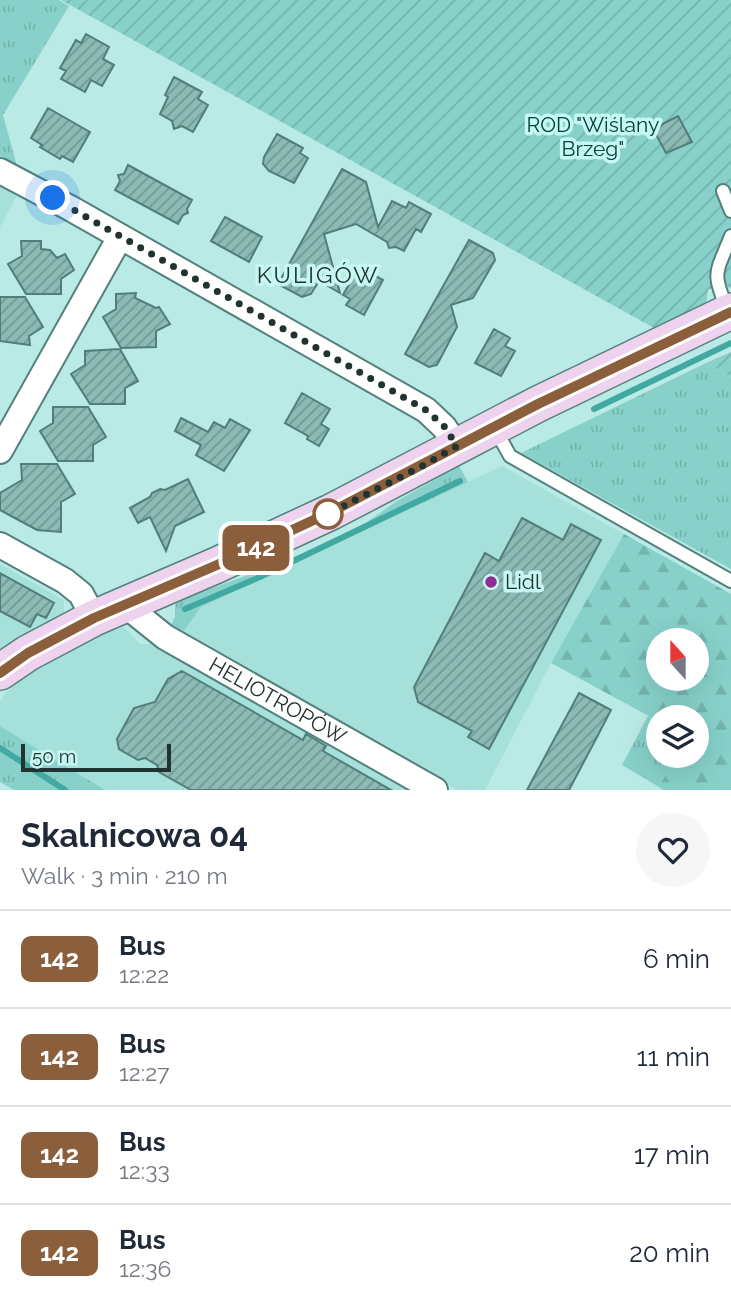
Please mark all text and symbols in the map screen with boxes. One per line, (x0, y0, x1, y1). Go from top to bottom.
park label: ROD "Wiślany Brzeg" (527, 112, 659, 161)
your location (35, 180, 70, 215)
district label: KULIGÓW (257, 261, 379, 288)
unlabelled marker (313, 499, 343, 529)
line badge: 142 (216, 525, 296, 571)
text: 142 (236, 533, 276, 562)
place label: Lidl (505, 569, 541, 594)
marker: Lidl (483, 574, 499, 590)
north arrow (646, 628, 709, 691)
map controls (646, 628, 709, 768)
street label: HELIOTROPÓW (205, 652, 351, 749)
button: layers (646, 705, 709, 768)
scale bar (21, 741, 172, 773)
text: 50 m (32, 745, 76, 767)
button: heart (636, 813, 710, 887)
text: Skalnicowa 04 (21, 816, 248, 855)
text: Walk · 3 min · 210 m (21, 862, 228, 889)
text: Bus (119, 931, 166, 961)
text: 142 (40, 944, 79, 973)
text: 6 min (643, 944, 710, 974)
text: 12:22 (119, 961, 169, 988)
text: Bus (119, 1029, 166, 1059)
text: 142 (40, 1042, 79, 1071)
text: 11 min (636, 1042, 710, 1072)
text: 12:27 (119, 1059, 169, 1086)
text: Bus (119, 1127, 166, 1157)
text: 142 (40, 1140, 79, 1169)
text: 17 min (634, 1140, 710, 1170)
text: 12:33 (119, 1157, 170, 1184)
text: Bus (119, 1225, 166, 1255)
text: 142 (40, 1238, 79, 1267)
text: 20 min (629, 1238, 710, 1268)
text: 12:36 (119, 1255, 171, 1282)

